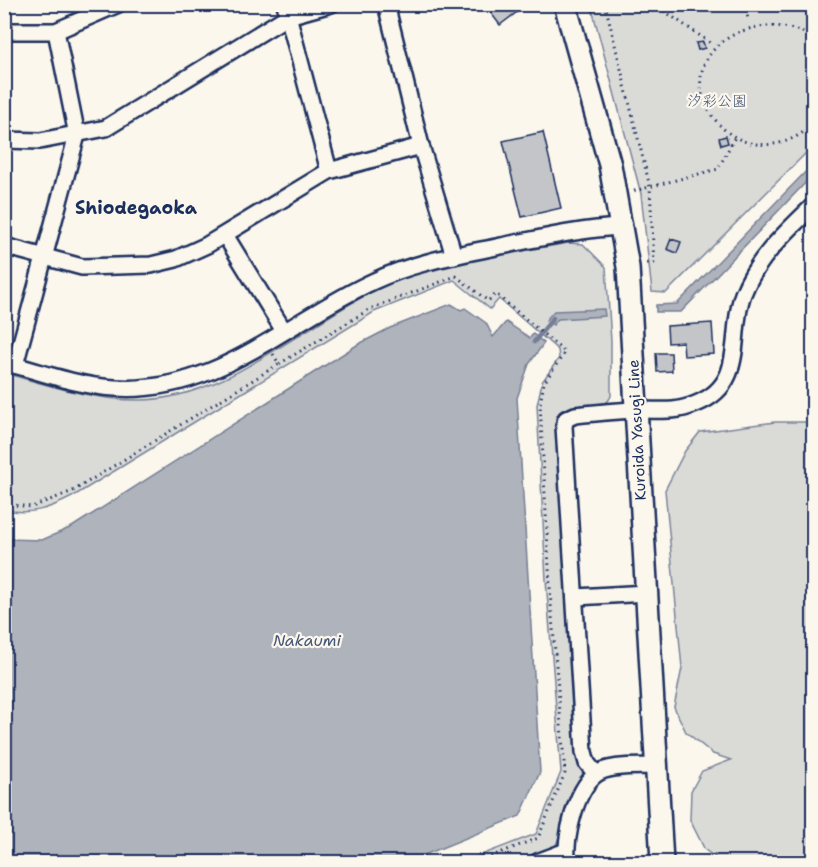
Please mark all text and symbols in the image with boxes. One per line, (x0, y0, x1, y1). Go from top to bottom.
park label: 汐彩公園 (687, 91, 747, 111)
district label: Shiodegaoka (75, 196, 198, 220)
street label: Kuroida Yasugi Line (623, 359, 651, 501)
water label: Nakaumi (273, 630, 342, 651)

